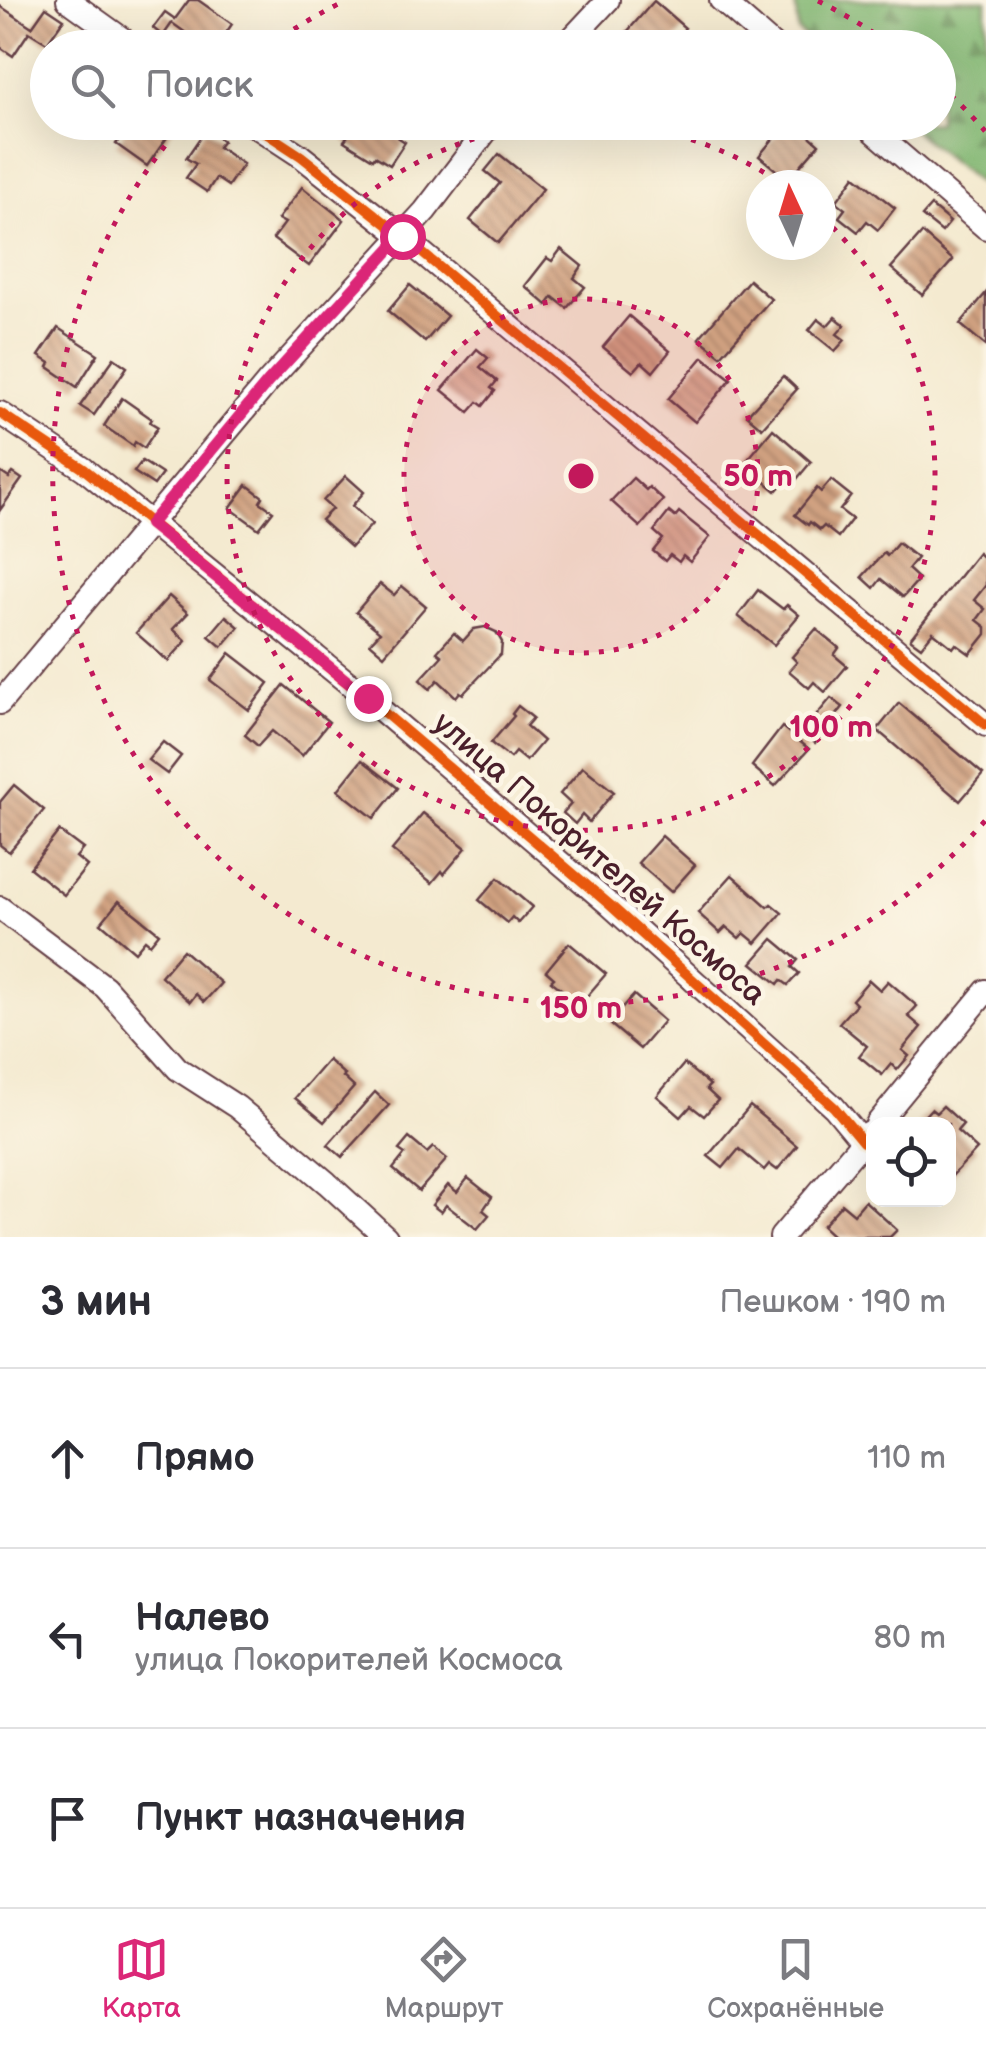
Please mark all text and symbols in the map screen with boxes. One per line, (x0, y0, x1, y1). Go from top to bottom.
search box (30, 30, 956, 140)
icon: search (65, 58, 120, 113)
text: Поиск (145, 63, 253, 108)
north arrow (746, 170, 836, 260)
route start (380, 214, 426, 260)
centre of rings (563, 458, 599, 494)
text: 50 m (723, 459, 793, 495)
route end (346, 676, 392, 722)
street label: улица Покорителей Космоса (425, 704, 773, 1014)
text: 100 m (789, 710, 873, 746)
text: 150 m (540, 991, 622, 1027)
map controls (866, 1117, 956, 1207)
button: locate (866, 1117, 956, 1207)
text: 3 мин (40, 1277, 152, 1328)
text: Пешком · 190 m (720, 1283, 946, 1322)
icon: ahead (40, 1431, 95, 1486)
text: Прямо (135, 1436, 254, 1481)
text: 110 m (867, 1439, 946, 1478)
text: Налево (135, 1596, 270, 1641)
icon: left (40, 1611, 95, 1666)
text: 80 m (873, 1619, 946, 1658)
text: улица Покорителей Космоса (135, 1641, 563, 1680)
icon: arrive (40, 1791, 95, 1846)
text: Пункт назначения (135, 1796, 466, 1841)
tab: Карта (102, 1932, 181, 2025)
tab: Маршрут (384, 1932, 504, 2025)
tab: Сохранённые (707, 1932, 884, 2025)

